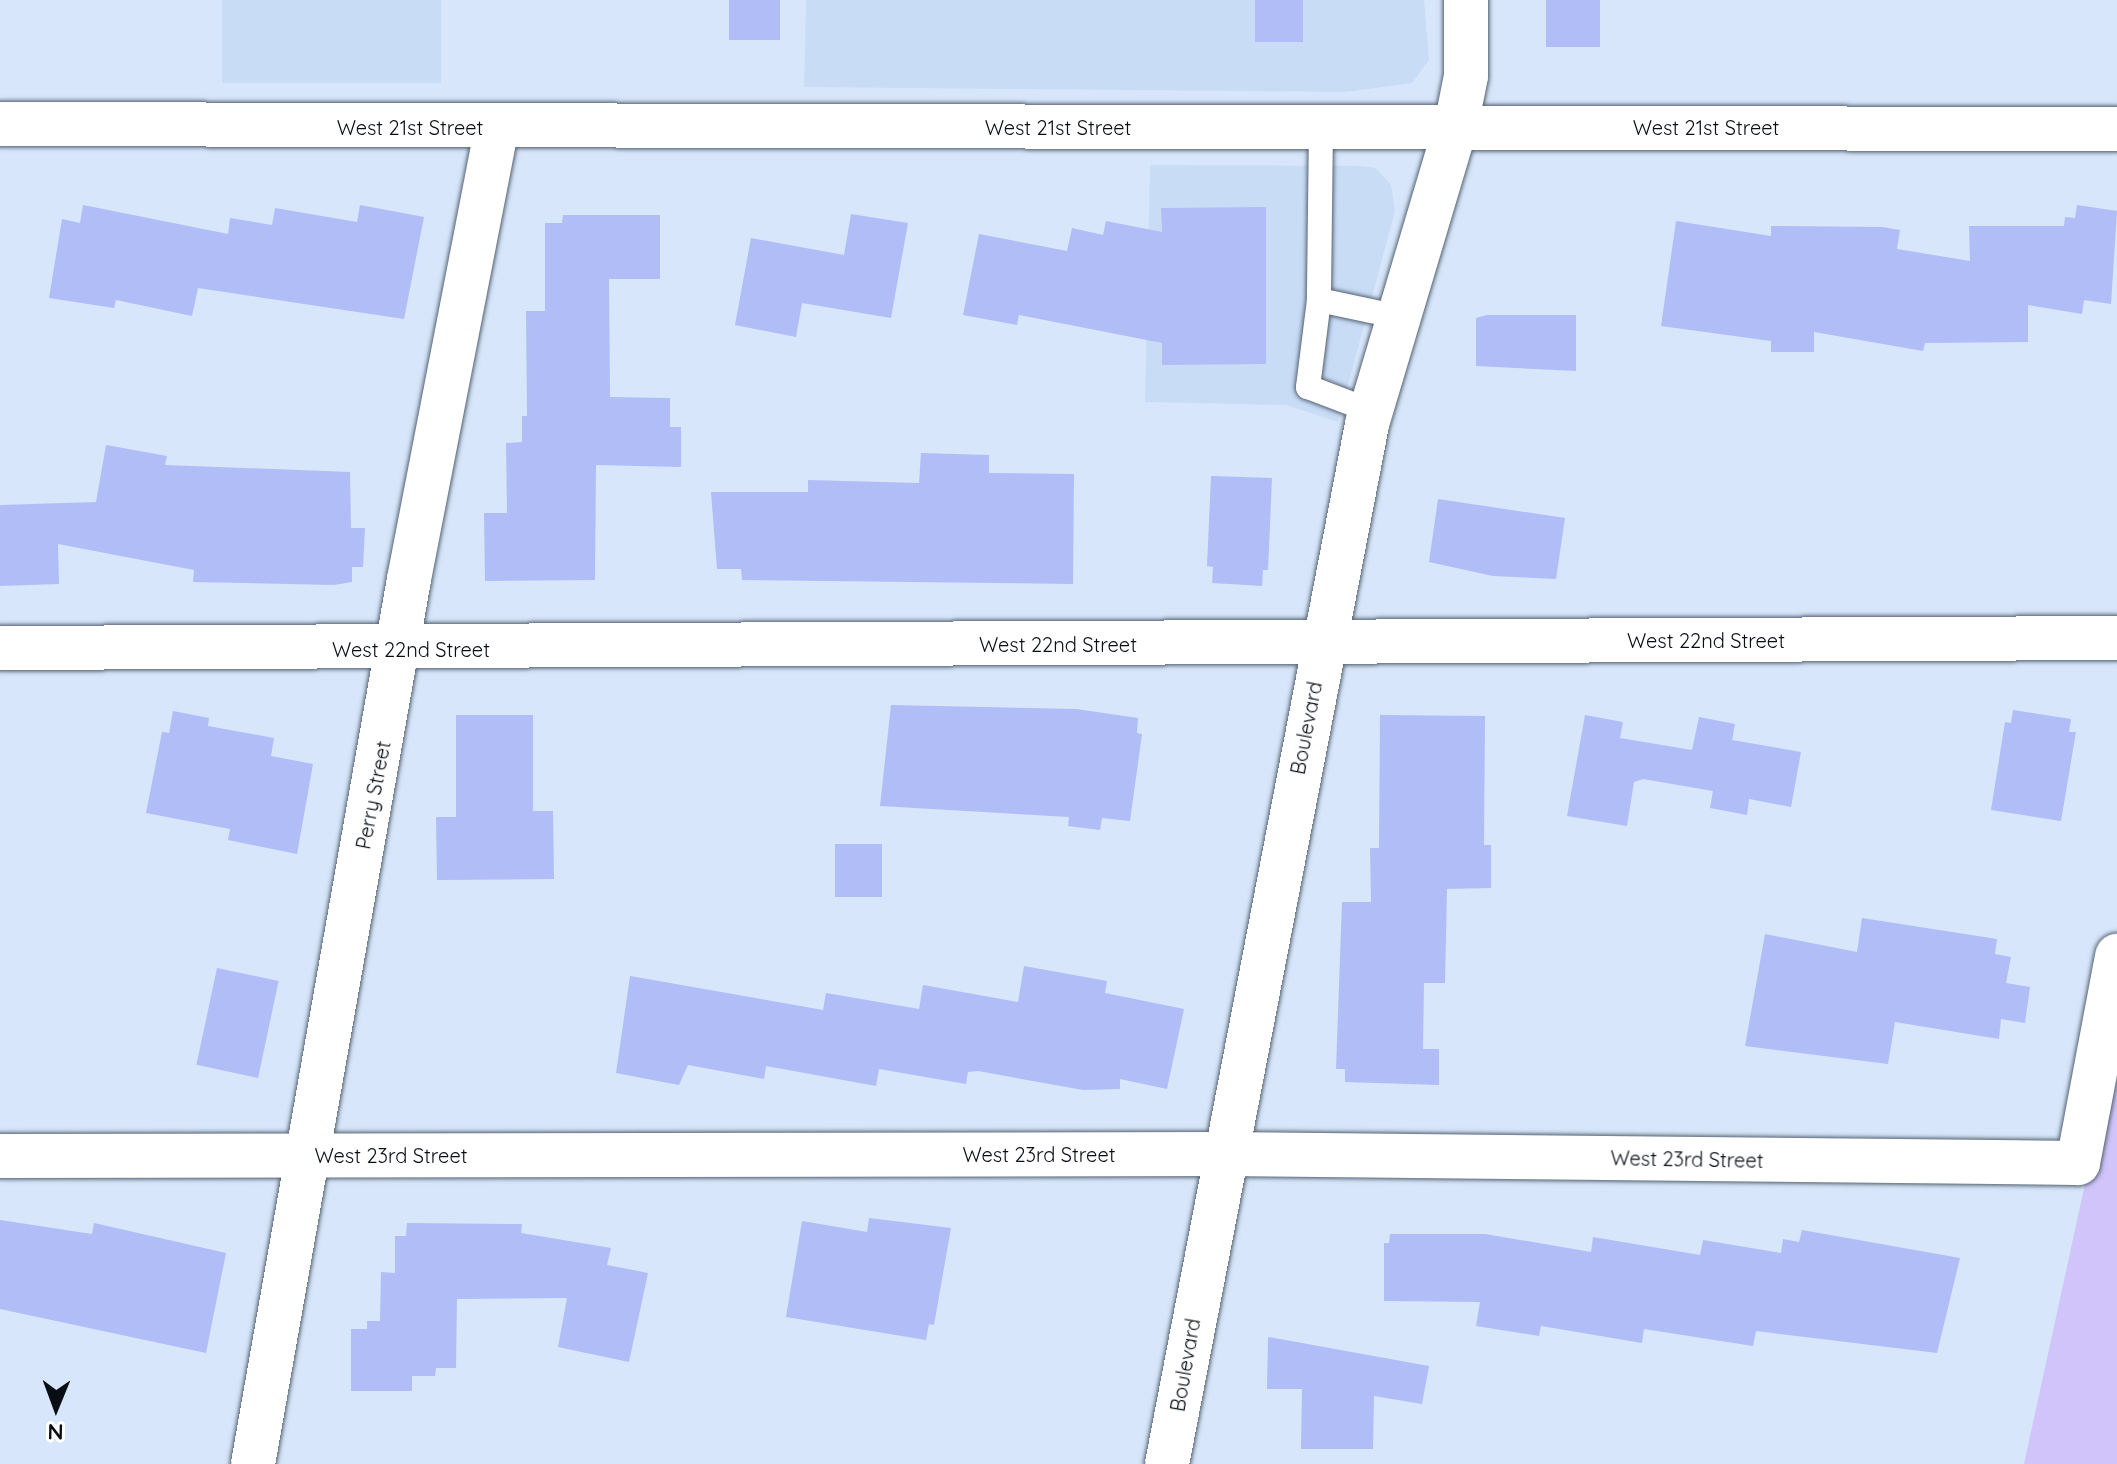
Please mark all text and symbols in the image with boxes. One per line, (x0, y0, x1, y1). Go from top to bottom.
street label: West 21st Street (337, 115, 483, 139)
street label: West 21st Street (985, 115, 1131, 139)
street label: West 21st Street (1633, 115, 1779, 139)
street label: West 22nd Street (1627, 628, 1785, 652)
street label: West 22nd Street (979, 632, 1137, 656)
street label: West 22nd Street (332, 637, 490, 661)
street label: Boulevard (1285, 680, 1327, 776)
street label: Perry Street (351, 739, 395, 851)
street label: West 23rd Street (963, 1142, 1115, 1166)
street label: West 23rd Street (315, 1143, 467, 1167)
street label: West 23rd Street (1610, 1146, 1764, 1172)
street label: Boulevard (1165, 1317, 1205, 1413)
north arrow (16, 1368, 96, 1448)
text: N (47, 1418, 64, 1446)

